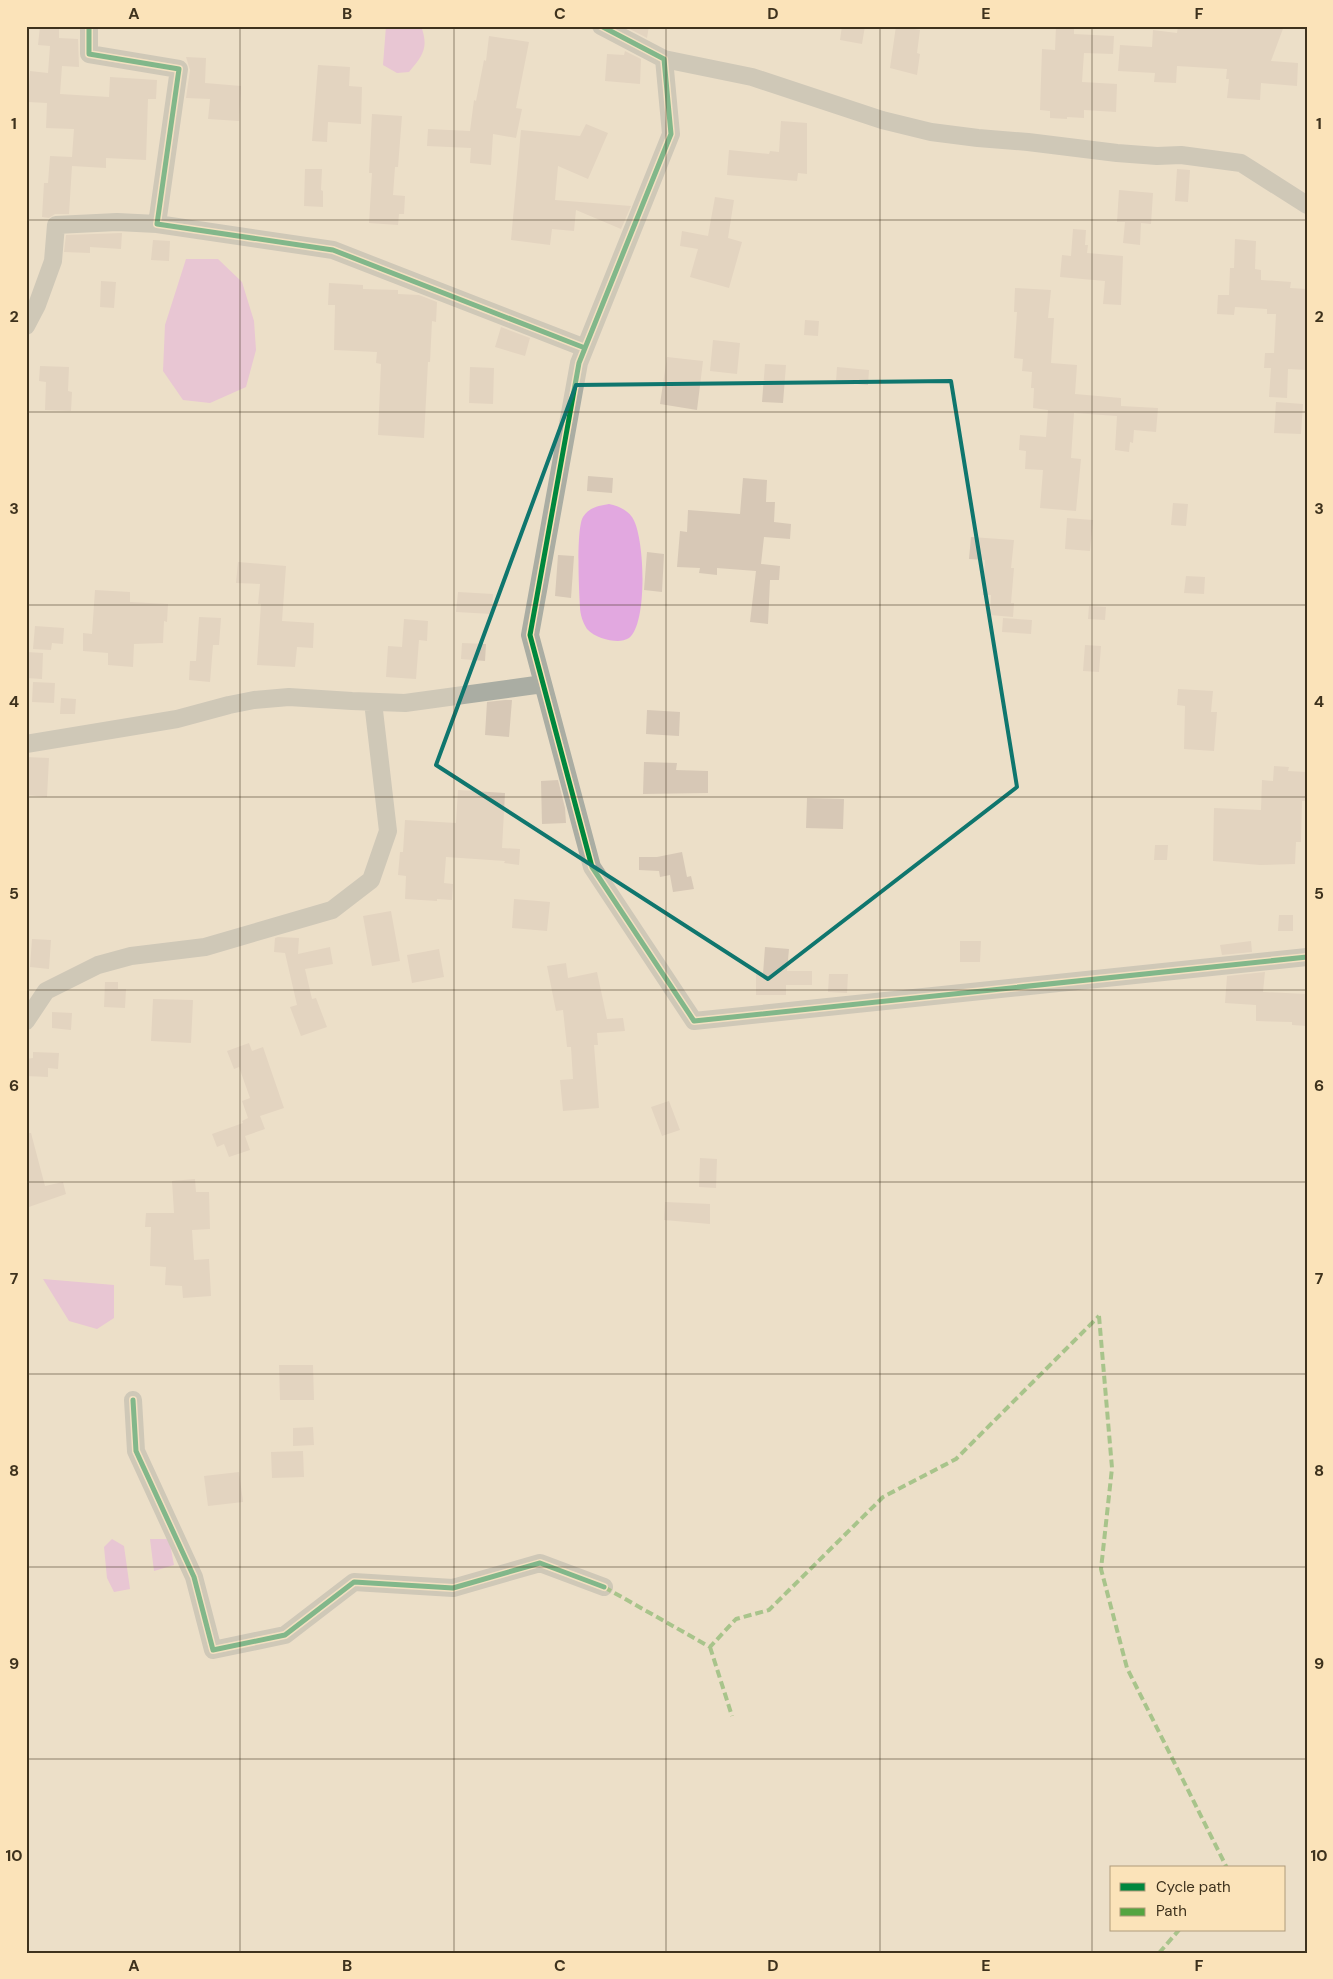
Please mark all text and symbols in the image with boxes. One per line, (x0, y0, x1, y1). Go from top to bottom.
text: A (128, 3, 140, 24)
text: B (342, 3, 352, 24)
text: C (554, 3, 566, 24)
text: D (767, 3, 779, 24)
text: E (981, 3, 991, 24)
text: F (1195, 3, 1204, 24)
text: 1 (11, 113, 17, 134)
text: 1 (1316, 113, 1322, 134)
text: 2 (9, 306, 19, 327)
text: 2 (1314, 306, 1324, 327)
text: 3 (9, 498, 19, 519)
text: 3 (1314, 498, 1324, 519)
text: 4 (9, 691, 19, 712)
text: 4 (1314, 691, 1324, 712)
text: 5 (9, 883, 19, 904)
text: 5 (1314, 883, 1324, 904)
text: 6 (9, 1075, 19, 1096)
text: 6 (1314, 1075, 1324, 1096)
text: 7 (10, 1268, 19, 1289)
text: 7 (1315, 1268, 1324, 1289)
text: 8 (9, 1460, 19, 1481)
text: 8 (1314, 1460, 1324, 1481)
text: 9 (9, 1653, 19, 1674)
text: 9 (1314, 1653, 1324, 1674)
text: 10 (5, 1845, 23, 1866)
text: 10 (1310, 1845, 1328, 1866)
legend (1110, 1866, 1286, 1932)
text: Cycle path (1156, 1877, 1231, 1897)
text: Path (1156, 1901, 1187, 1921)
text: A (128, 1955, 140, 1976)
text: B (342, 1955, 352, 1976)
text: C (554, 1955, 566, 1976)
text: D (767, 1955, 779, 1976)
text: E (981, 1955, 991, 1976)
text: F (1195, 1955, 1204, 1976)

